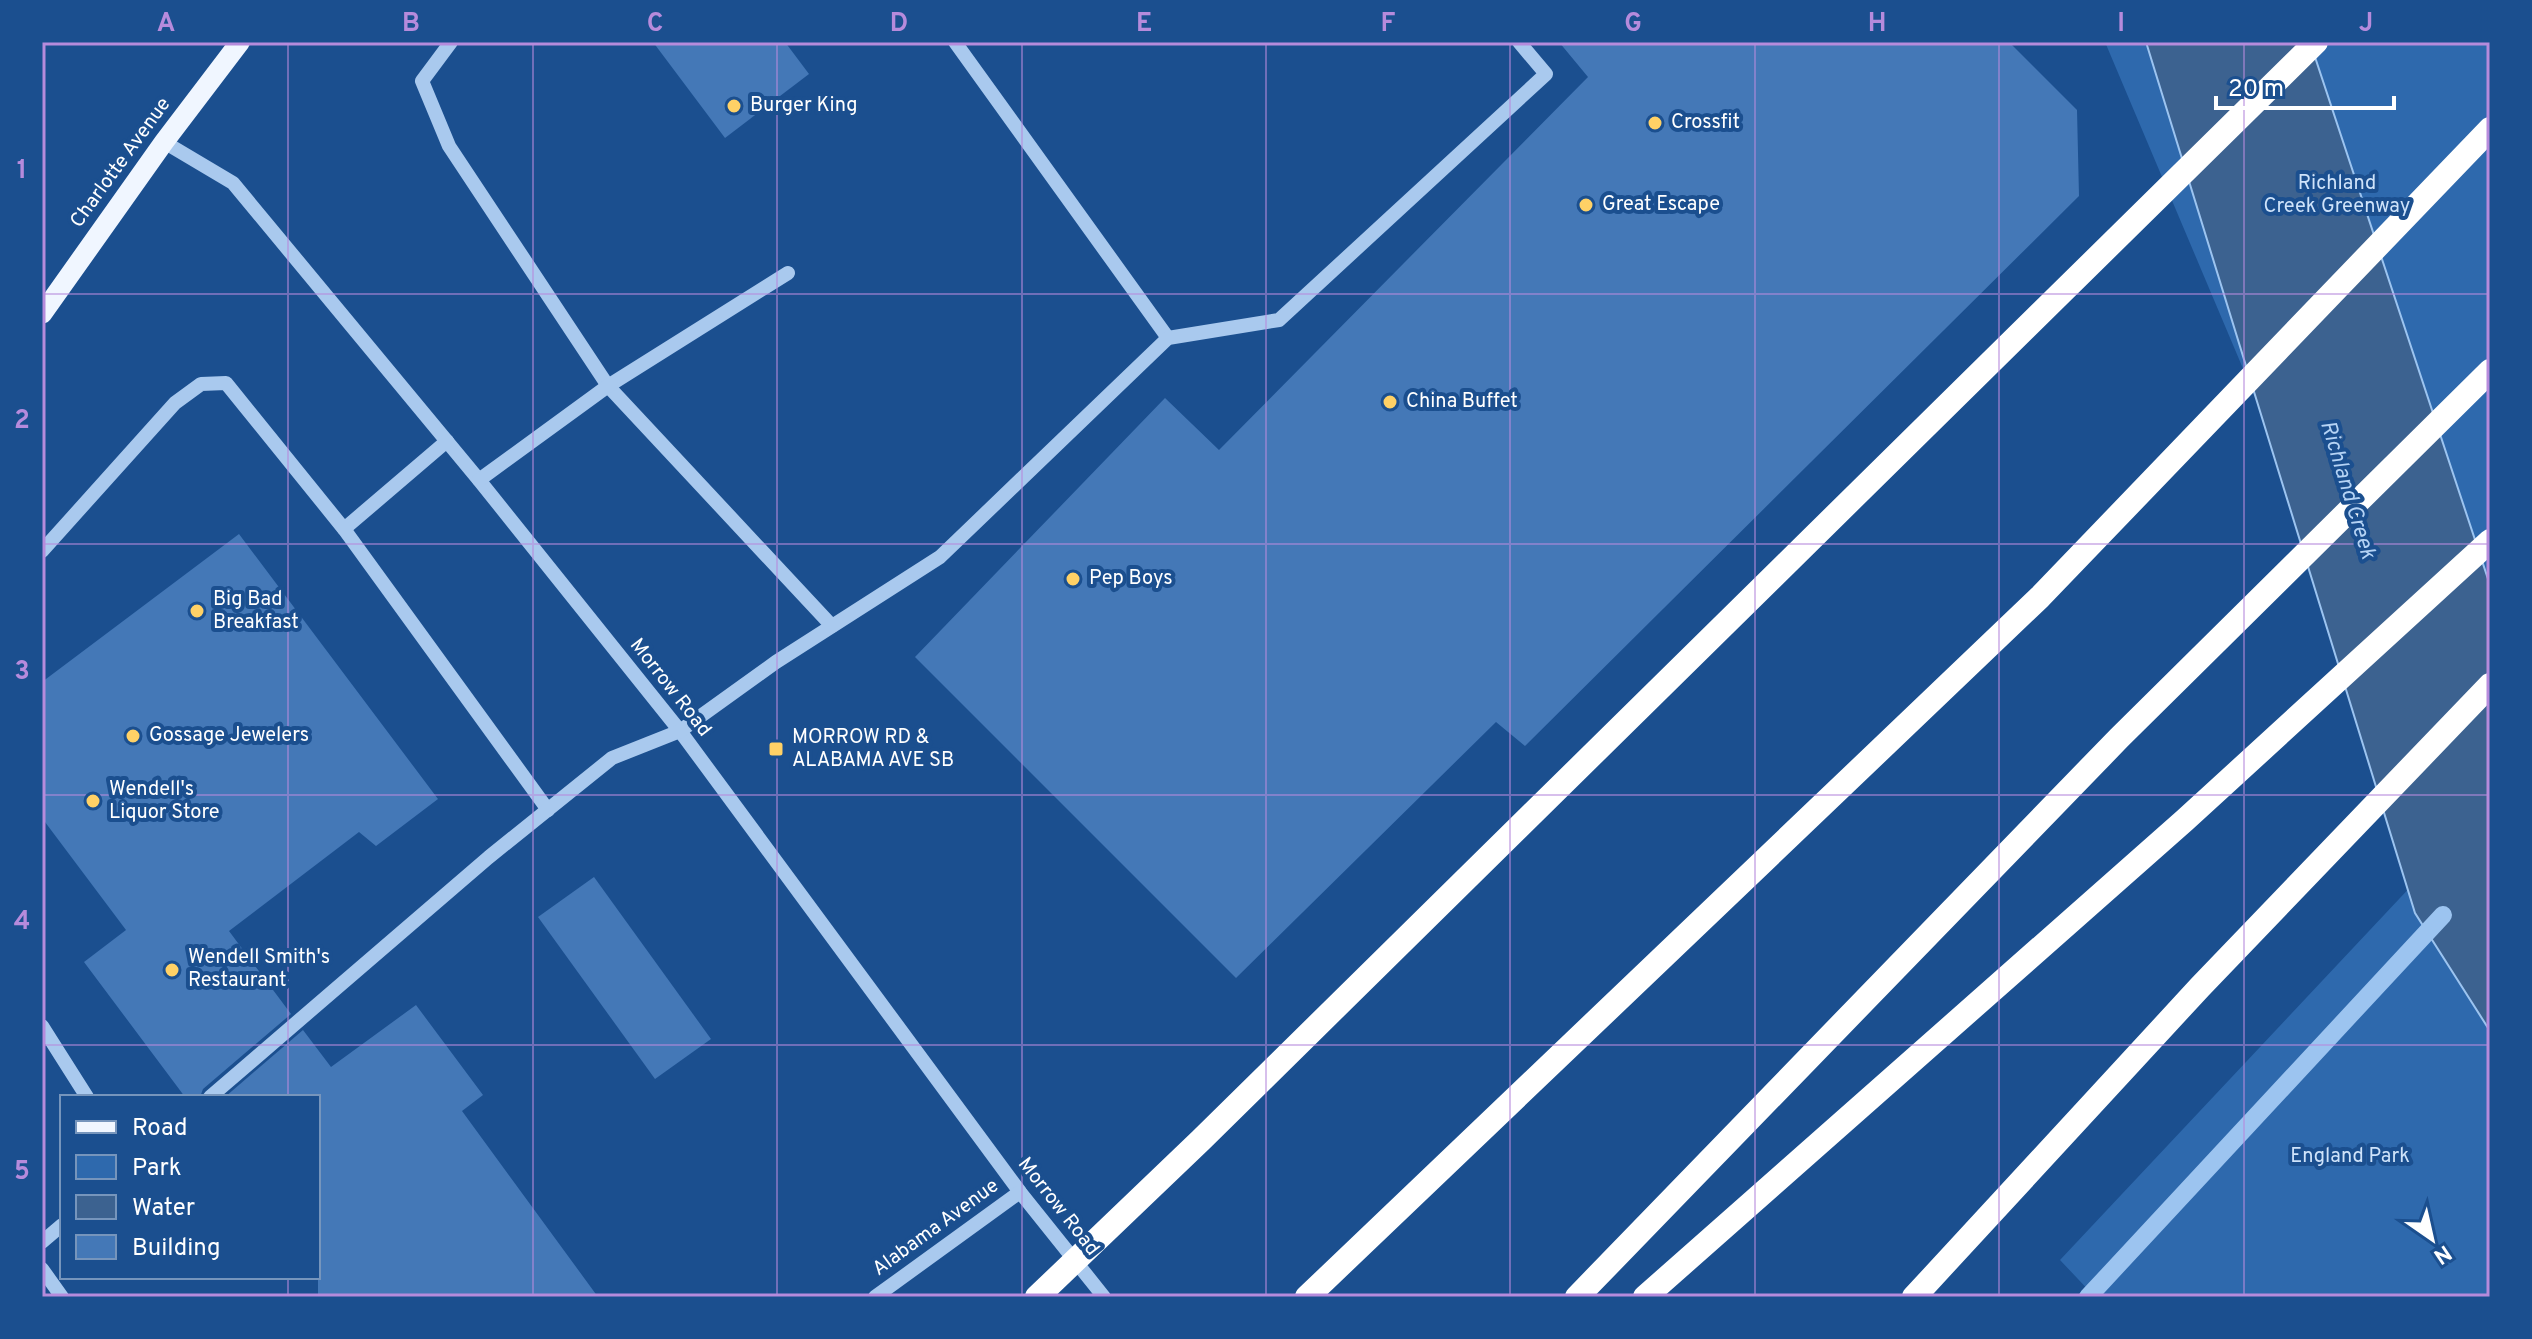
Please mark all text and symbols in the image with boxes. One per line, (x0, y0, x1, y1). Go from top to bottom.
text: A (157, 8, 175, 41)
text: B (402, 8, 420, 41)
text: C (647, 8, 663, 41)
text: D (890, 8, 908, 41)
text: E (1136, 8, 1152, 41)
text: F (1381, 8, 1396, 41)
text: G (1624, 8, 1642, 41)
text: H (1868, 8, 1886, 41)
text: I (2117, 8, 2125, 41)
text: J (2359, 8, 2373, 41)
scale bar (2216, 60, 2394, 110)
text: 20 m (2228, 75, 2284, 105)
street label: Charlotte Avenue (65, 93, 177, 233)
place label: Burger King (750, 93, 858, 119)
marker: Burger King (725, 97, 743, 115)
place label: Crossfit (1671, 110, 1740, 136)
marker: Crossfit (1646, 114, 1664, 132)
text: 1 (17, 155, 27, 188)
park label: Richland Creek Greenway (2264, 171, 2410, 220)
place label: Great Escape (1602, 192, 1720, 218)
marker: Great Escape (1577, 196, 1595, 214)
place label: China Buffet (1406, 389, 1518, 415)
marker: China Buffet (1381, 393, 1399, 411)
text: 2 (14, 405, 30, 438)
water label: Richland Creek (2313, 418, 2381, 563)
place label: Pep Boys (1089, 566, 1173, 592)
marker: Pep Boys (1064, 570, 1082, 588)
place label: Big Bad Breakfast (213, 587, 299, 636)
marker: Big Bad Breakfast (188, 602, 206, 620)
street label: Morrow Road (623, 633, 717, 743)
text: 3 (14, 656, 30, 689)
place label: Gossage Jewelers (149, 723, 309, 749)
place label: MORROW RD & ALABAMA AVE SB (792, 725, 954, 774)
marker: Gossage Jewelers (124, 727, 142, 745)
marker: MORROW RD & ALABAMA AVE SB (767, 740, 785, 758)
place label: Wendell's Liquor Store (109, 777, 219, 826)
marker: Wendell's Liquor Store (84, 792, 102, 810)
text: 4 (14, 906, 30, 939)
place label: Wendell Smith's Restaurant (188, 945, 330, 994)
marker: Wendell Smith's Restaurant (163, 961, 181, 979)
legend (60, 1095, 320, 1279)
text: Road (132, 1114, 188, 1144)
park label: England Park (2290, 1144, 2410, 1170)
street label: Morrow Road (1011, 1152, 1105, 1262)
text: Park (132, 1154, 182, 1184)
text: 5 (14, 1156, 30, 1189)
street label: Alabama Avenue (868, 1173, 1004, 1283)
text: Water (132, 1194, 195, 1224)
north arrow (2392, 1199, 2472, 1279)
text: Building (132, 1234, 221, 1264)
text: N (2428, 1238, 2456, 1269)

